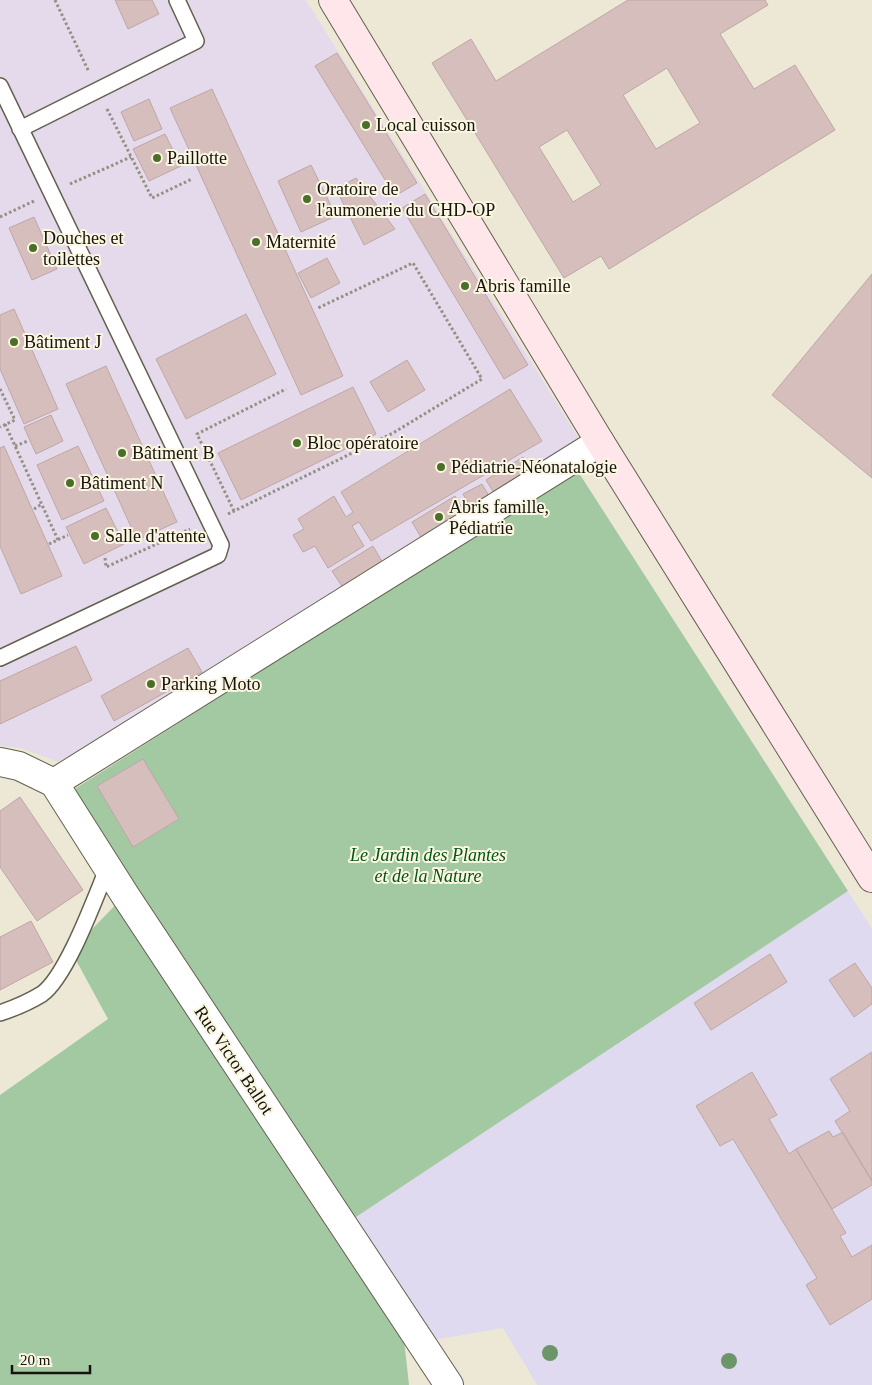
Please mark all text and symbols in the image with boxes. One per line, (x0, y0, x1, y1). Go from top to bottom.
place label: Local cuisson (376, 115, 475, 135)
marker: Local cuisson (360, 119, 372, 131)
place label: Paillotte (167, 148, 227, 168)
marker: Paillotte (151, 152, 163, 164)
place label: Oratoire de l'aumonerie du CHD-OP (317, 179, 495, 220)
marker: Oratoire de l'aumonerie du CHD-OP (301, 193, 313, 205)
place label: Douches et toilettes (43, 228, 123, 269)
place label: Maternité (266, 232, 336, 252)
marker: Maternité (250, 236, 262, 248)
marker: Douches et toilettes (27, 242, 39, 254)
place label: Abris famille (475, 276, 570, 296)
marker: Abris famille (459, 280, 471, 292)
place label: Bâtiment J (24, 332, 102, 352)
marker: Bâtiment J (8, 336, 20, 348)
place label: Bloc opératoire (307, 433, 418, 453)
marker: Bloc opératoire (291, 437, 303, 449)
place label: Bâtiment B (132, 443, 215, 463)
marker: Bâtiment B (116, 447, 128, 459)
place label: Pédiatrie-Néonatalogie (451, 457, 617, 477)
marker: Pédiatrie-Néonatalogie (435, 461, 447, 473)
place label: Bâtiment N (80, 473, 164, 493)
marker: Bâtiment N (64, 477, 76, 489)
place label: Abris famille, Pédiatrie (449, 497, 549, 538)
marker: Abris famille, Pédiatrie (433, 511, 445, 523)
place label: Salle d'attente (105, 526, 206, 546)
marker: Salle d'attente (89, 530, 101, 542)
place label: Parking Moto (161, 674, 261, 694)
marker: Parking Moto (145, 678, 157, 690)
park label: Le Jardin des Plantes et de la Nature (349, 845, 506, 886)
street label: Rue Victor Ballot (190, 1002, 278, 1118)
scale bar (12, 1342, 90, 1374)
text: 20 m (20, 1352, 51, 1368)

